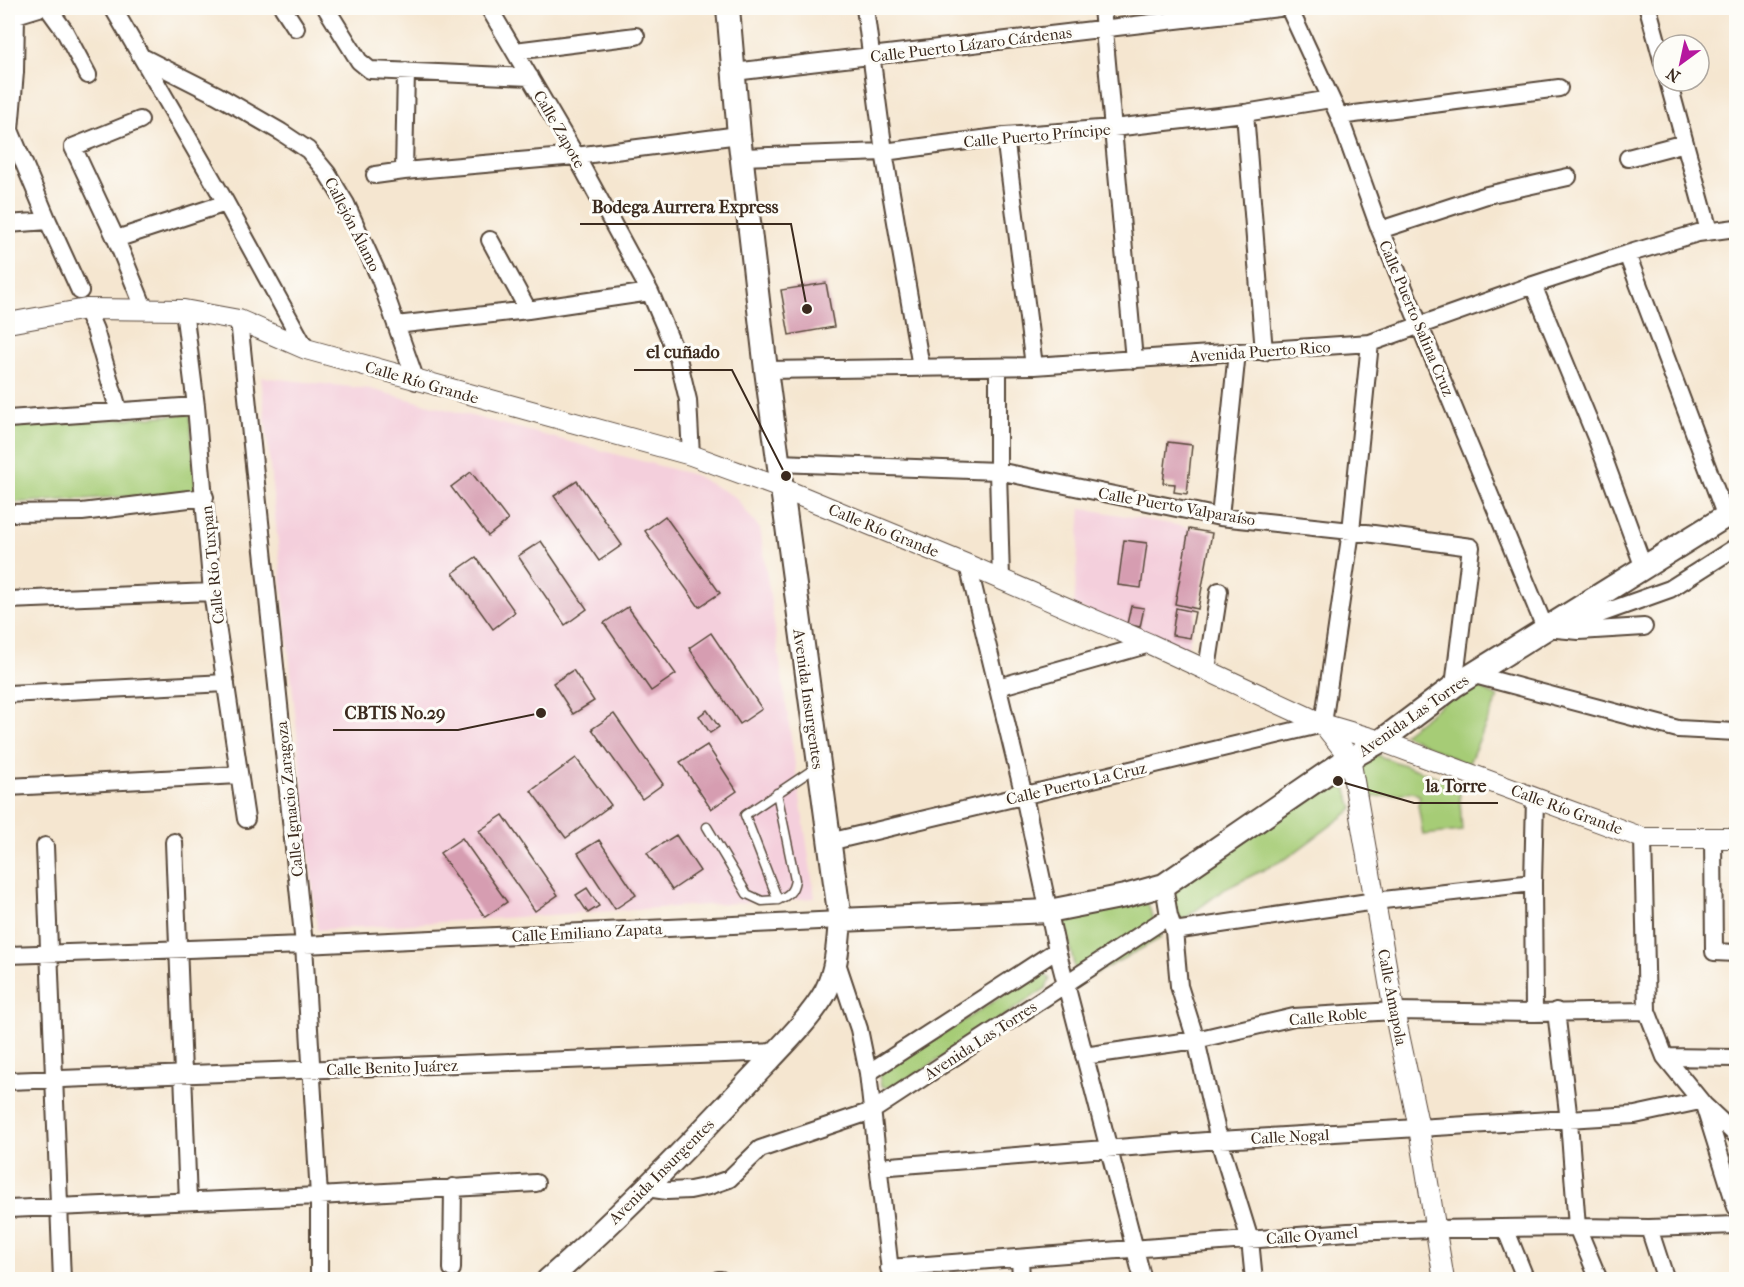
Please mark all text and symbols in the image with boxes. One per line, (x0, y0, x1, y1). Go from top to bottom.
street label: Calle Puerto Lázaro Cárdenas (869, 23, 1073, 66)
north arrow (1651, 33, 1711, 93)
text: N (1662, 63, 1683, 86)
street label: Calle Zapote (530, 87, 590, 172)
street label: Calle Puerto Príncipe (963, 120, 1112, 151)
street label: Callejón Álamo (321, 174, 385, 274)
callout: Bodega Aurrera Express (580, 188, 791, 224)
text: Bodega Aurrera Express (592, 197, 779, 218)
street label: Calle Puerto Salina Cruz (1375, 237, 1458, 399)
callout: el cuñado (634, 334, 732, 370)
street label: Avenida Puerto Rico (1188, 337, 1331, 366)
text: el cuñado (646, 342, 720, 363)
street label: Calle Río Grande (363, 357, 481, 408)
street label: Calle Puerto Valparaíso (1097, 483, 1257, 530)
street label: Calle Río Grande (826, 500, 942, 561)
street label: Calle Río Tuxpan (197, 504, 228, 625)
street label: Avenida Insurgentes (789, 627, 828, 771)
street label: Avenida Las Torres (1354, 670, 1472, 761)
callout: CBTIS No.29 (333, 694, 458, 730)
text: CBTIS No.29 (345, 703, 445, 724)
street label: Calle Ignacio Zaragoza (272, 720, 307, 878)
street label: Calle Puerto La Cruz (1004, 758, 1148, 809)
callout: la Torre (1414, 767, 1498, 803)
text: la Torre (1425, 776, 1486, 797)
street label: Calle Río Grande (1508, 780, 1625, 838)
street label: Calle Emiliano Zapata (511, 919, 663, 946)
street label: Calle Amapola (1374, 947, 1411, 1048)
street label: Avenida Las Torres (920, 997, 1040, 1084)
street label: Calle Roble (1288, 1004, 1368, 1029)
street label: Calle Benito Juárez (326, 1056, 458, 1079)
street label: Avenida Insurgentes (604, 1115, 718, 1229)
street label: Calle Nogal (1250, 1125, 1330, 1148)
street label: Calle Oyamel (1265, 1223, 1359, 1248)

